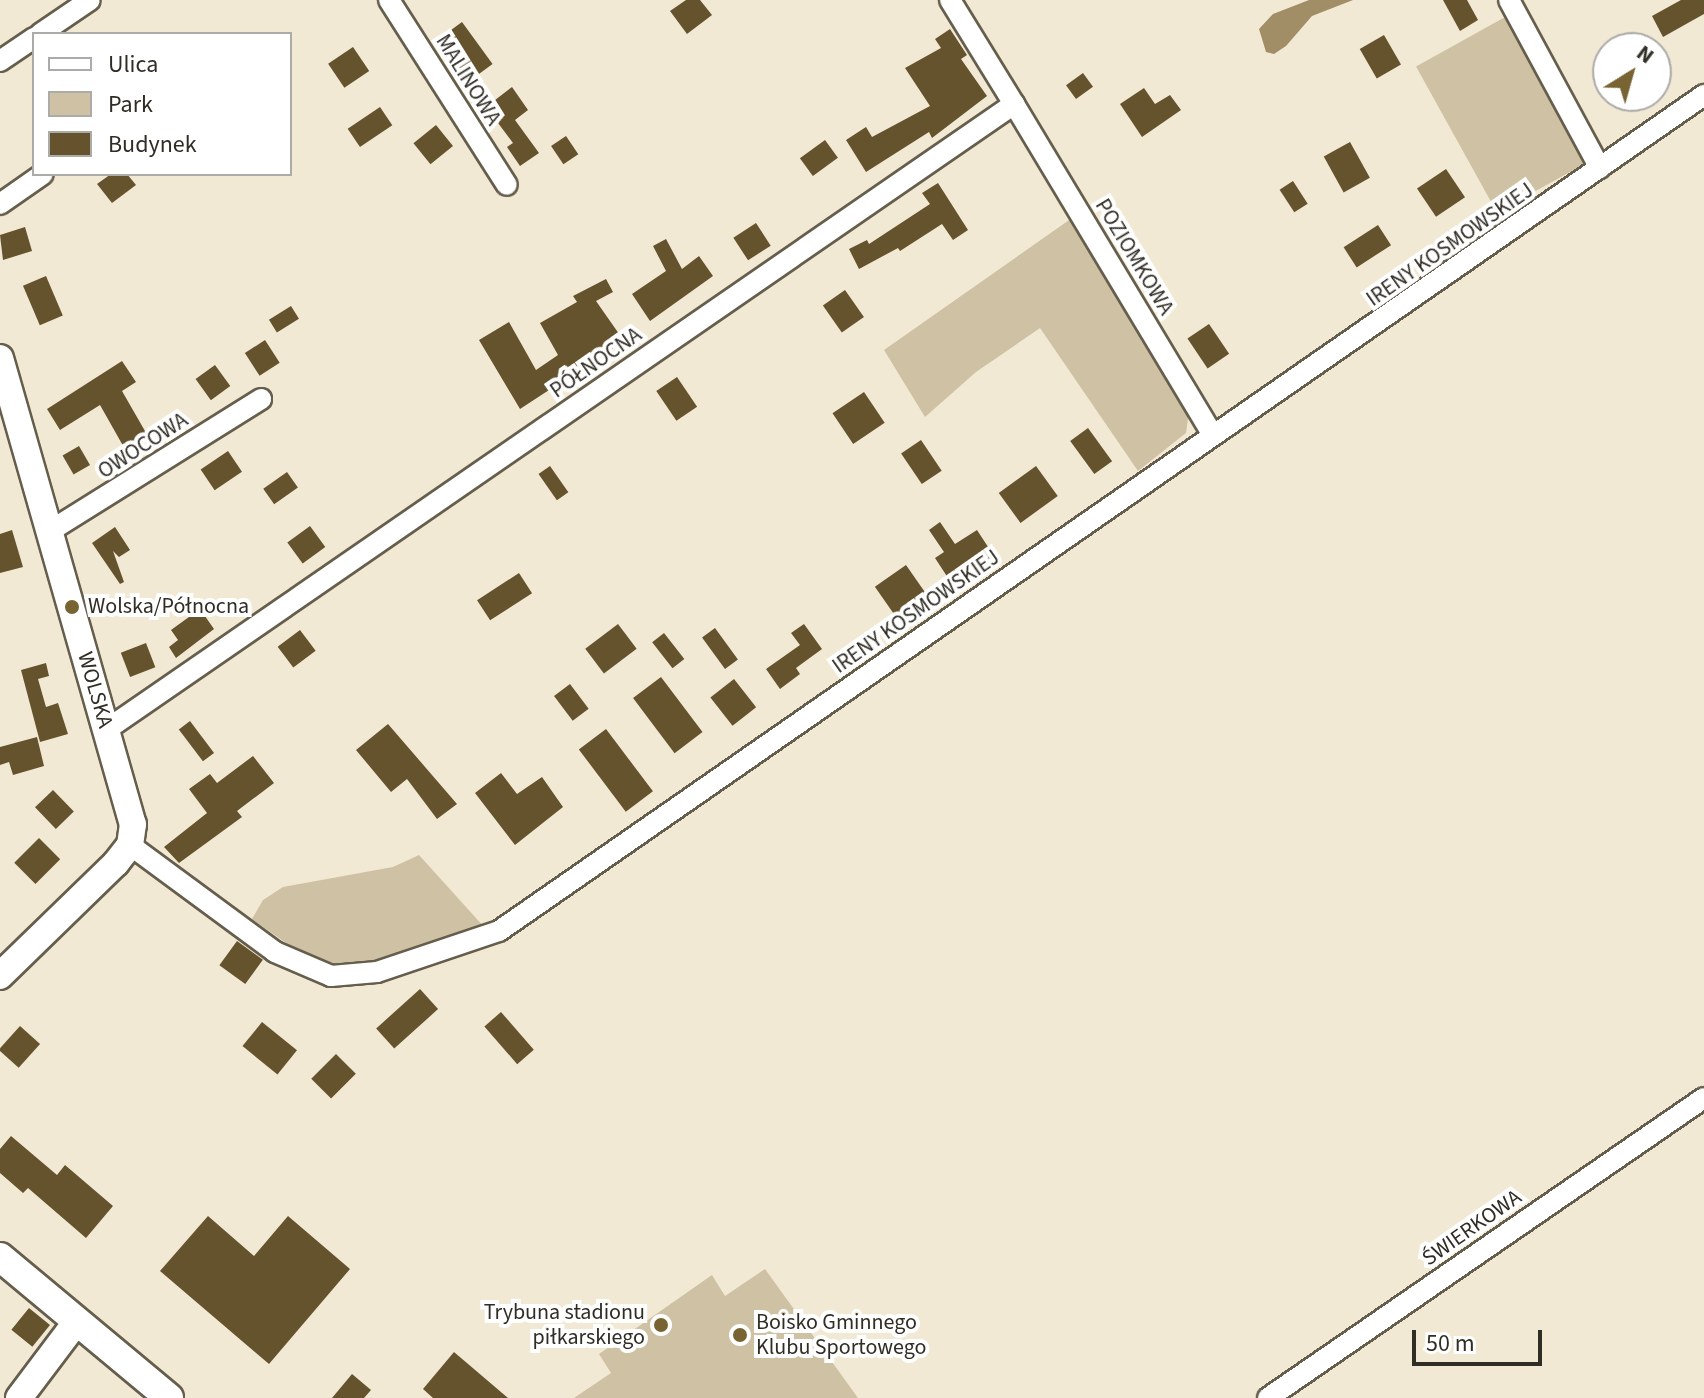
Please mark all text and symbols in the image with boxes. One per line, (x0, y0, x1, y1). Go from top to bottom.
street label: MALINOWA (430, 30, 506, 130)
legend (32, 32, 292, 176)
north arrow (1592, 32, 1672, 112)
text: N (1630, 37, 1661, 72)
text: Ulica (108, 47, 158, 82)
text: Park (108, 87, 153, 122)
text: Budynek (108, 127, 197, 162)
street label: IRENY KOSMOWSKIEJ (1361, 177, 1539, 313)
street label: POZIOMKOWA (1089, 194, 1179, 320)
street label: PÓŁNOCNA (545, 322, 647, 404)
street label: OWOCOWA (93, 407, 193, 485)
street label: IRENY KOSMOWSKIEJ (827, 544, 1005, 680)
place label: Wolska/Północna (88, 594, 249, 620)
marker: Wolska/Północna (63, 598, 81, 616)
street label: WOLSKA (72, 649, 118, 731)
street label: ŚWIERKOWA (1417, 1184, 1527, 1272)
place label: Trybuna stadionu piłkarskiego (484, 1299, 645, 1350)
place label: Boisko Gminnego Klubu Sportowego (756, 1309, 926, 1360)
scale bar (1416, 1314, 1546, 1364)
marker: Trybuna stadionu piłkarskiego (652, 1316, 670, 1334)
marker: Boisko Gminnego Klubu Sportowego (731, 1326, 749, 1344)
text: 50 m (1426, 1326, 1475, 1361)

